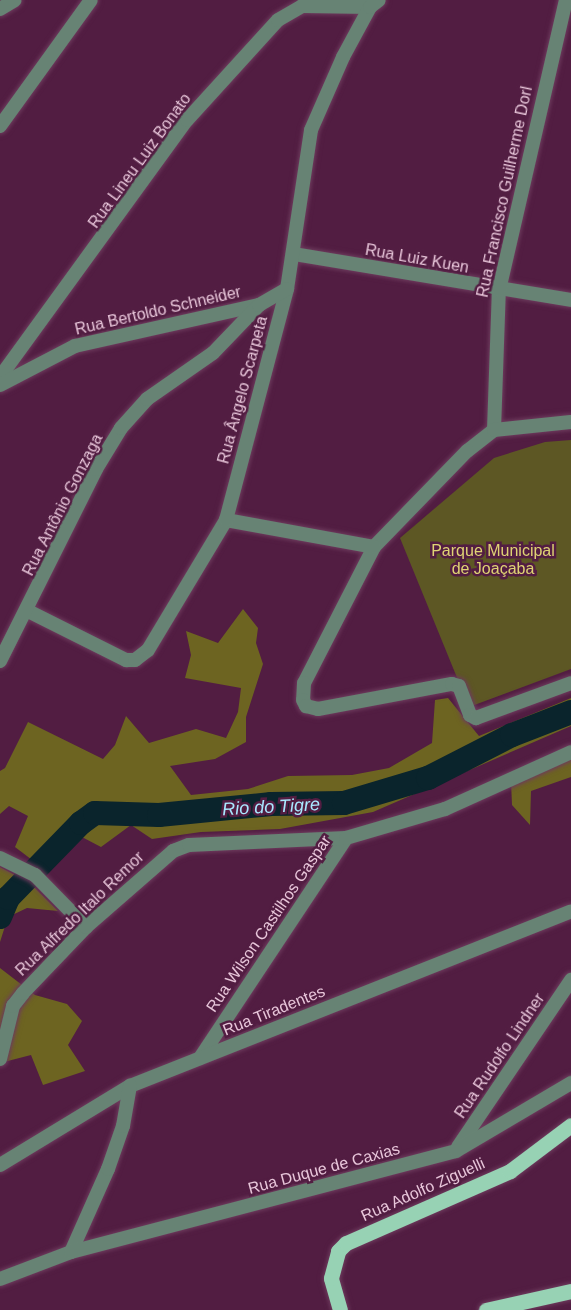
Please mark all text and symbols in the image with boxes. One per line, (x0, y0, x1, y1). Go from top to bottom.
street label: Rua Francisco Guilherme Dorl (473, 85, 537, 299)
street label: Rua Lineu Luiz Bonato (85, 90, 195, 232)
street label: Rua Luiz Kuen (364, 240, 470, 278)
street label: Rua Bertoldo Schneider (73, 283, 243, 339)
street label: Rua Ângelo Scarpeta (214, 314, 272, 466)
street label: Rua Antônio Gonzaga (19, 430, 107, 580)
park label: Parque Municipal de Joaçaba (431, 541, 555, 579)
water label: Rio do Tigre (222, 794, 320, 820)
street label: Rua Wilson Castilhos Gaspar (203, 832, 335, 1016)
street label: Rua Alfredo Italo Remor (12, 847, 148, 981)
street label: Rua Tiradentes (220, 982, 328, 1040)
street label: Rua Rudolfo Lindner (451, 990, 549, 1122)
street label: Rua Duque de Caxias (246, 1139, 402, 1199)
street label: Rua Adolfo Ziguelli (358, 1154, 488, 1226)

